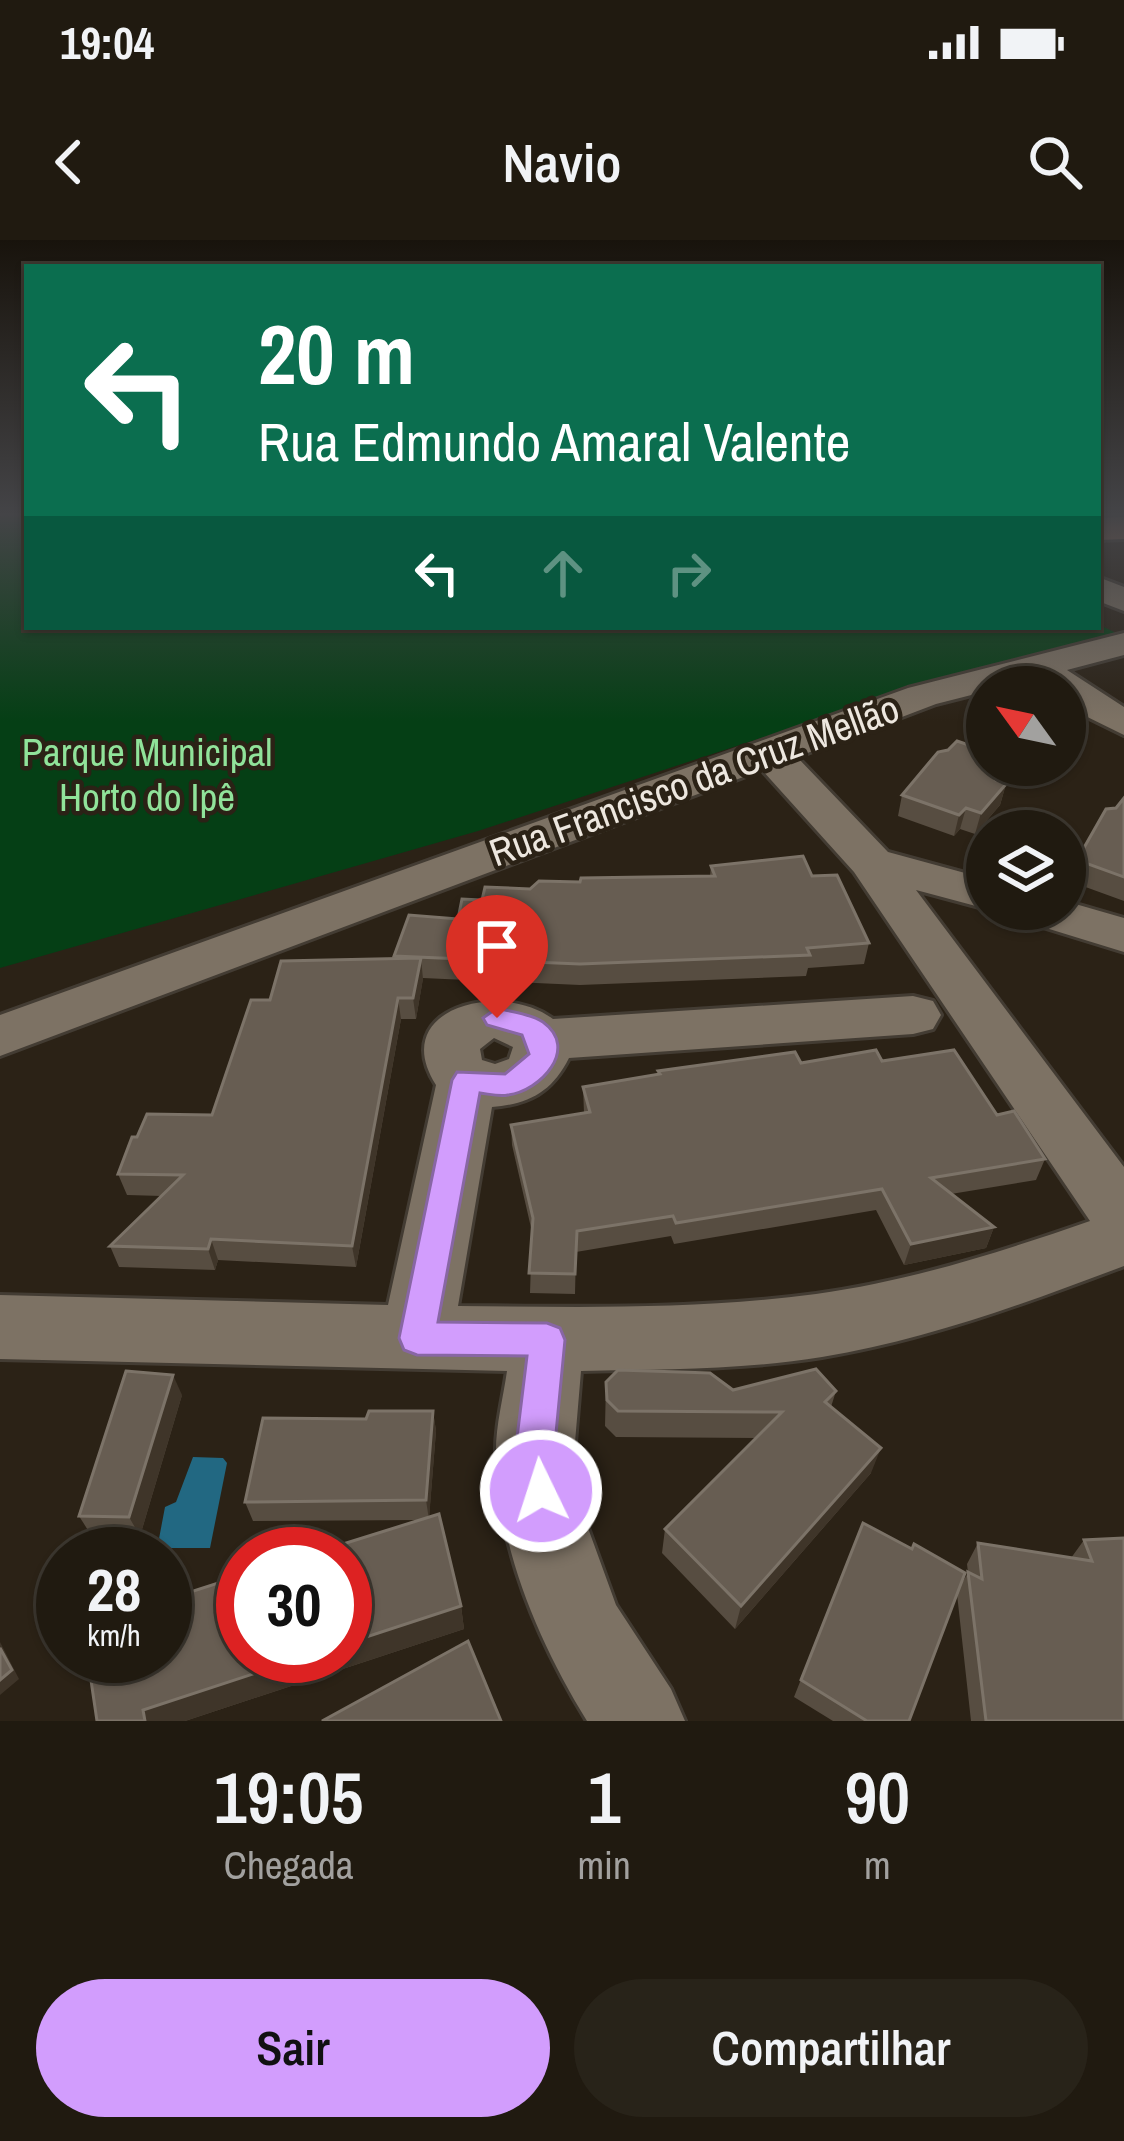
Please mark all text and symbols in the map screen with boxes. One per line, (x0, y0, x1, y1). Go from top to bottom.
text: 19:04 (60, 12, 154, 73)
text: Navio (503, 126, 621, 199)
icon: back (36, 129, 102, 195)
icon: search (1022, 129, 1088, 195)
text: 20 m (258, 297, 415, 410)
icon: left (60, 312, 216, 468)
text: Rua Edmundo Amaral Valente (258, 405, 850, 478)
icon: left (404, 540, 470, 606)
icon: ahead (530, 540, 596, 606)
icon: right (656, 540, 722, 606)
north arrow (966, 666, 1086, 786)
map controls (966, 666, 1086, 930)
street label: Rua Francisco da Cruz Mellão (482, 682, 906, 878)
park label: Parque Municipal Horto do Ipê (22, 726, 272, 823)
button: layers (966, 810, 1086, 930)
pin (446, 895, 548, 1018)
icon: arrive (464, 913, 530, 979)
position arrow (478, 1428, 604, 1554)
speed limit sign: 30 (216, 1527, 372, 1683)
text: 28 (87, 1549, 141, 1630)
text: km/h (87, 1615, 141, 1655)
text: 19:05 (214, 1748, 364, 1845)
text: 1 (588, 1748, 621, 1845)
text: 90 (845, 1748, 910, 1845)
text: Chegada (224, 1839, 354, 1891)
text: min (577, 1839, 631, 1891)
text: m (864, 1839, 891, 1891)
button: Sair (36, 1979, 550, 2117)
button: Compartilhar (574, 1979, 1088, 2117)

